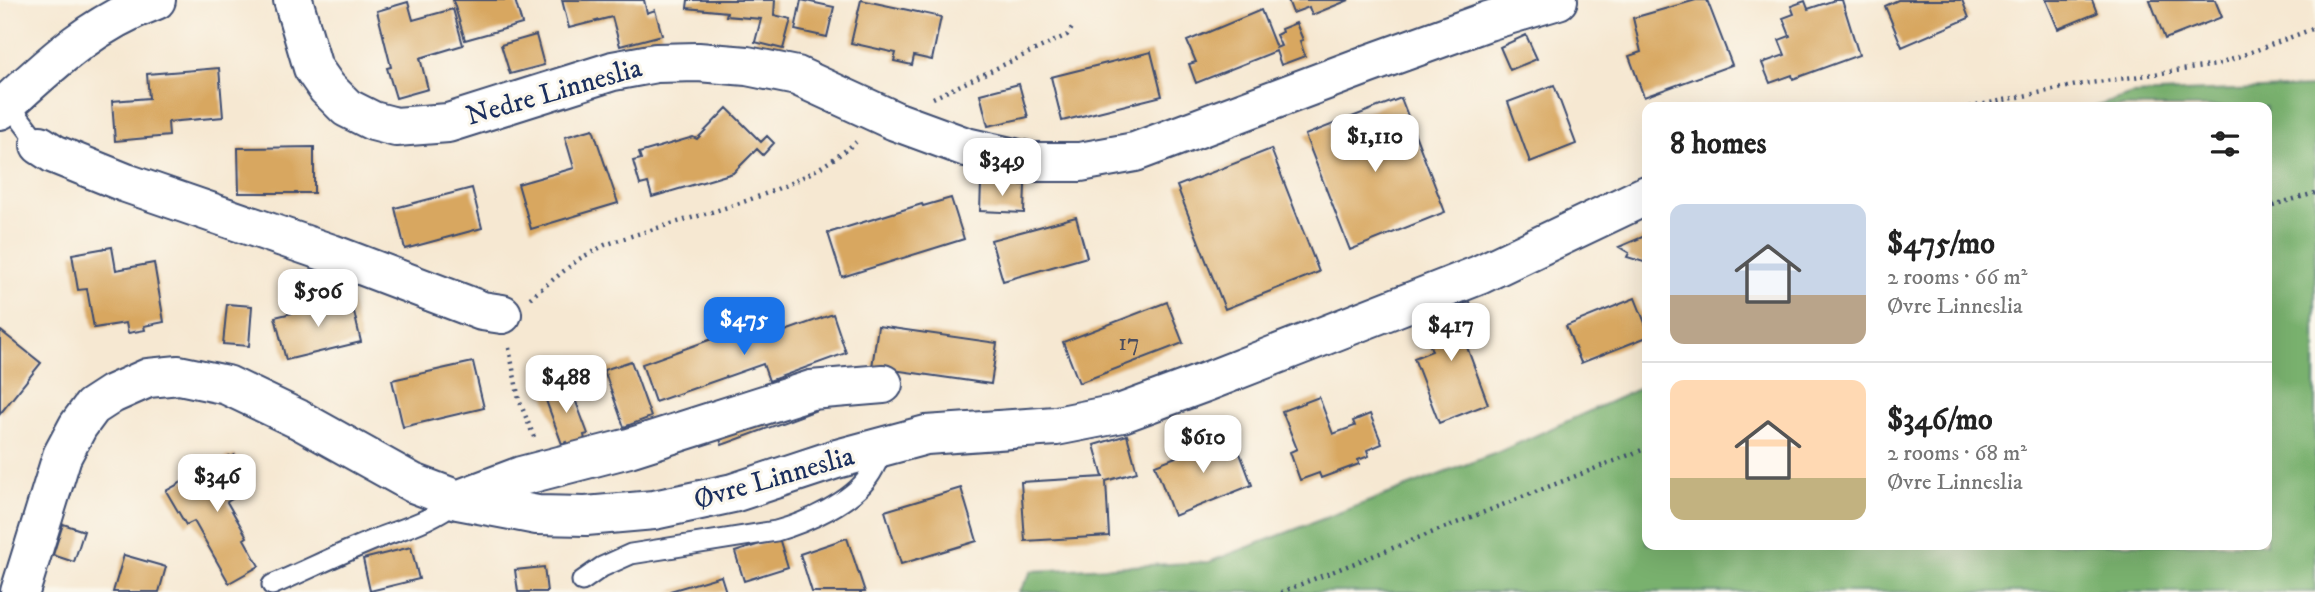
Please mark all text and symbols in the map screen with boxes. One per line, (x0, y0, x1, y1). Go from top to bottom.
street label: Nedre Linneslia (462, 50, 646, 134)
pin: $1,110 (1318, 114, 1432, 174)
text: $1,110 (1347, 122, 1403, 151)
icon: filters (2206, 125, 2244, 163)
text: 8 homes (1670, 126, 1767, 163)
pin: $349 (961, 138, 1043, 198)
text: $349 (979, 146, 1025, 175)
text: $475/mo (1887, 226, 1995, 263)
icon: home (1726, 232, 1810, 316)
text: 2 rooms · 66 m² (1887, 263, 2027, 292)
pin: $506 (277, 270, 359, 329)
text: $506 (294, 277, 342, 306)
text: Øvre Linneslia (1887, 292, 2023, 321)
pin: $475 (703, 298, 785, 357)
pin: $417 (1410, 304, 1492, 363)
text: $475 (720, 305, 768, 334)
text: $417 (1428, 311, 1474, 340)
house number: 17 (1118, 328, 1140, 358)
pin: $488 (525, 356, 607, 415)
text: $488 (542, 363, 590, 392)
text: $346/mo (1887, 402, 1993, 439)
icon: home (1726, 408, 1810, 492)
pin: $610 (1162, 416, 1244, 475)
text: $610 (1180, 423, 1226, 452)
street label: Øvre Linneslia (690, 438, 858, 518)
text: 2 rooms · 68 m² (1887, 439, 2027, 468)
pin: $346 (176, 454, 258, 514)
text: $346 (194, 462, 240, 491)
text: Øvre Linneslia (1887, 468, 2023, 497)

